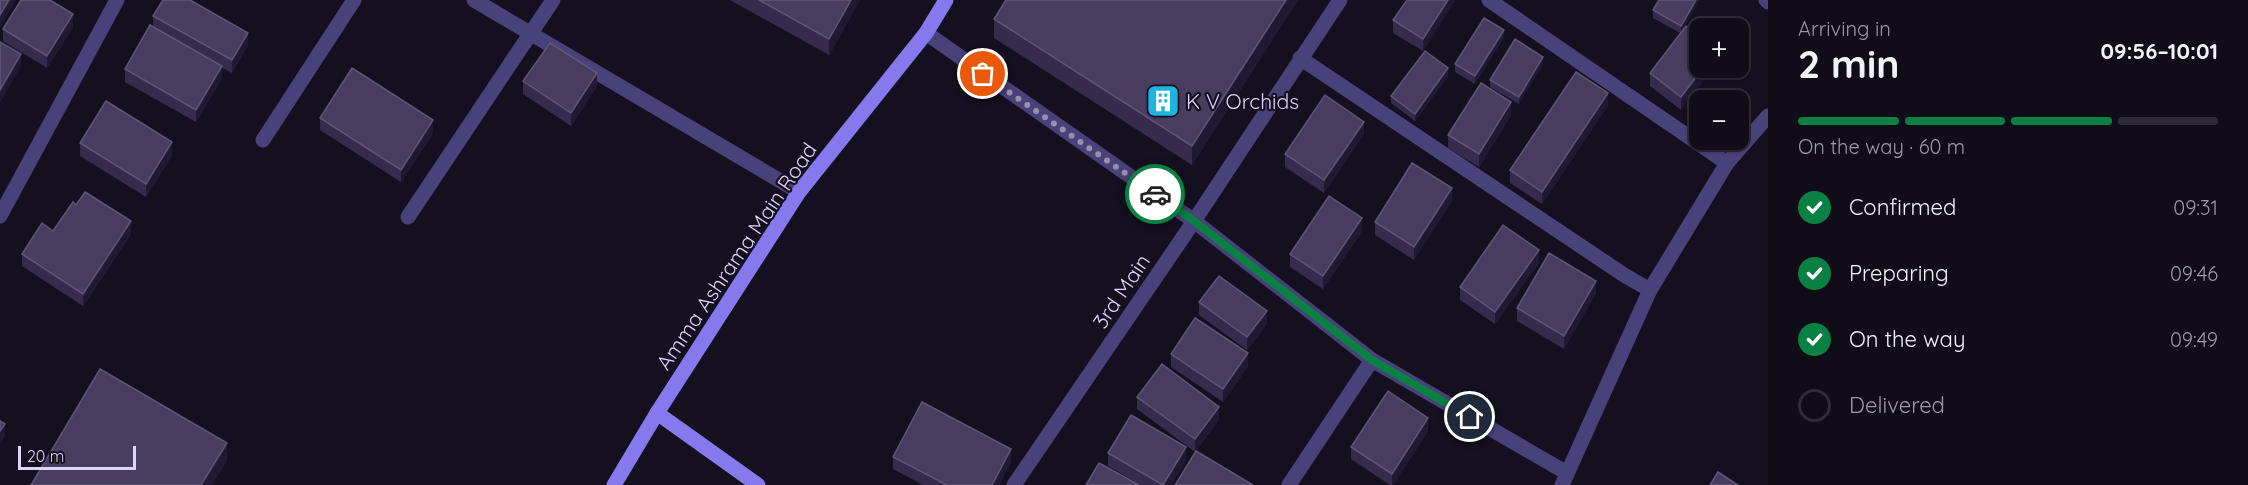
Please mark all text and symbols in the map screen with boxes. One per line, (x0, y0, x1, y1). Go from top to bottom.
text: Arriving in (1798, 16, 1891, 41)
map controls (1689, 18, 1749, 150)
button: + (1689, 18, 1749, 78)
text: 09:56–10:01 (2101, 37, 2218, 65)
text: 2 min (1798, 39, 1900, 88)
pin (957, 48, 1008, 99)
icon: bag (966, 57, 999, 90)
building icon: K V Orchids (1145, 83, 1181, 119)
place label: K V Orchids (1186, 88, 1299, 114)
button: − (1689, 90, 1749, 150)
text: On the way · 60 m (1798, 134, 1965, 159)
street label: Amma Ashrama Main Road (650, 137, 822, 375)
courier (1125, 164, 1185, 224)
icon: car (1139, 178, 1172, 211)
icon: check (1798, 191, 1831, 224)
text: Confirmed (1849, 193, 1956, 221)
text: 09:31 (2173, 195, 2218, 220)
street label: 3rd Main (1087, 249, 1155, 333)
icon: check (1798, 257, 1831, 290)
text: Preparing (1849, 259, 1949, 287)
text: 09:46 (2170, 261, 2218, 286)
icon: check (1798, 323, 1831, 356)
text: On the way (1849, 325, 1965, 353)
text: 09:49 (2170, 327, 2218, 352)
pin (1444, 391, 1495, 442)
text: Delivered (1849, 391, 1945, 419)
icon: home (1453, 400, 1486, 433)
scale bar (18, 443, 136, 470)
text: 20 m (27, 446, 64, 466)

